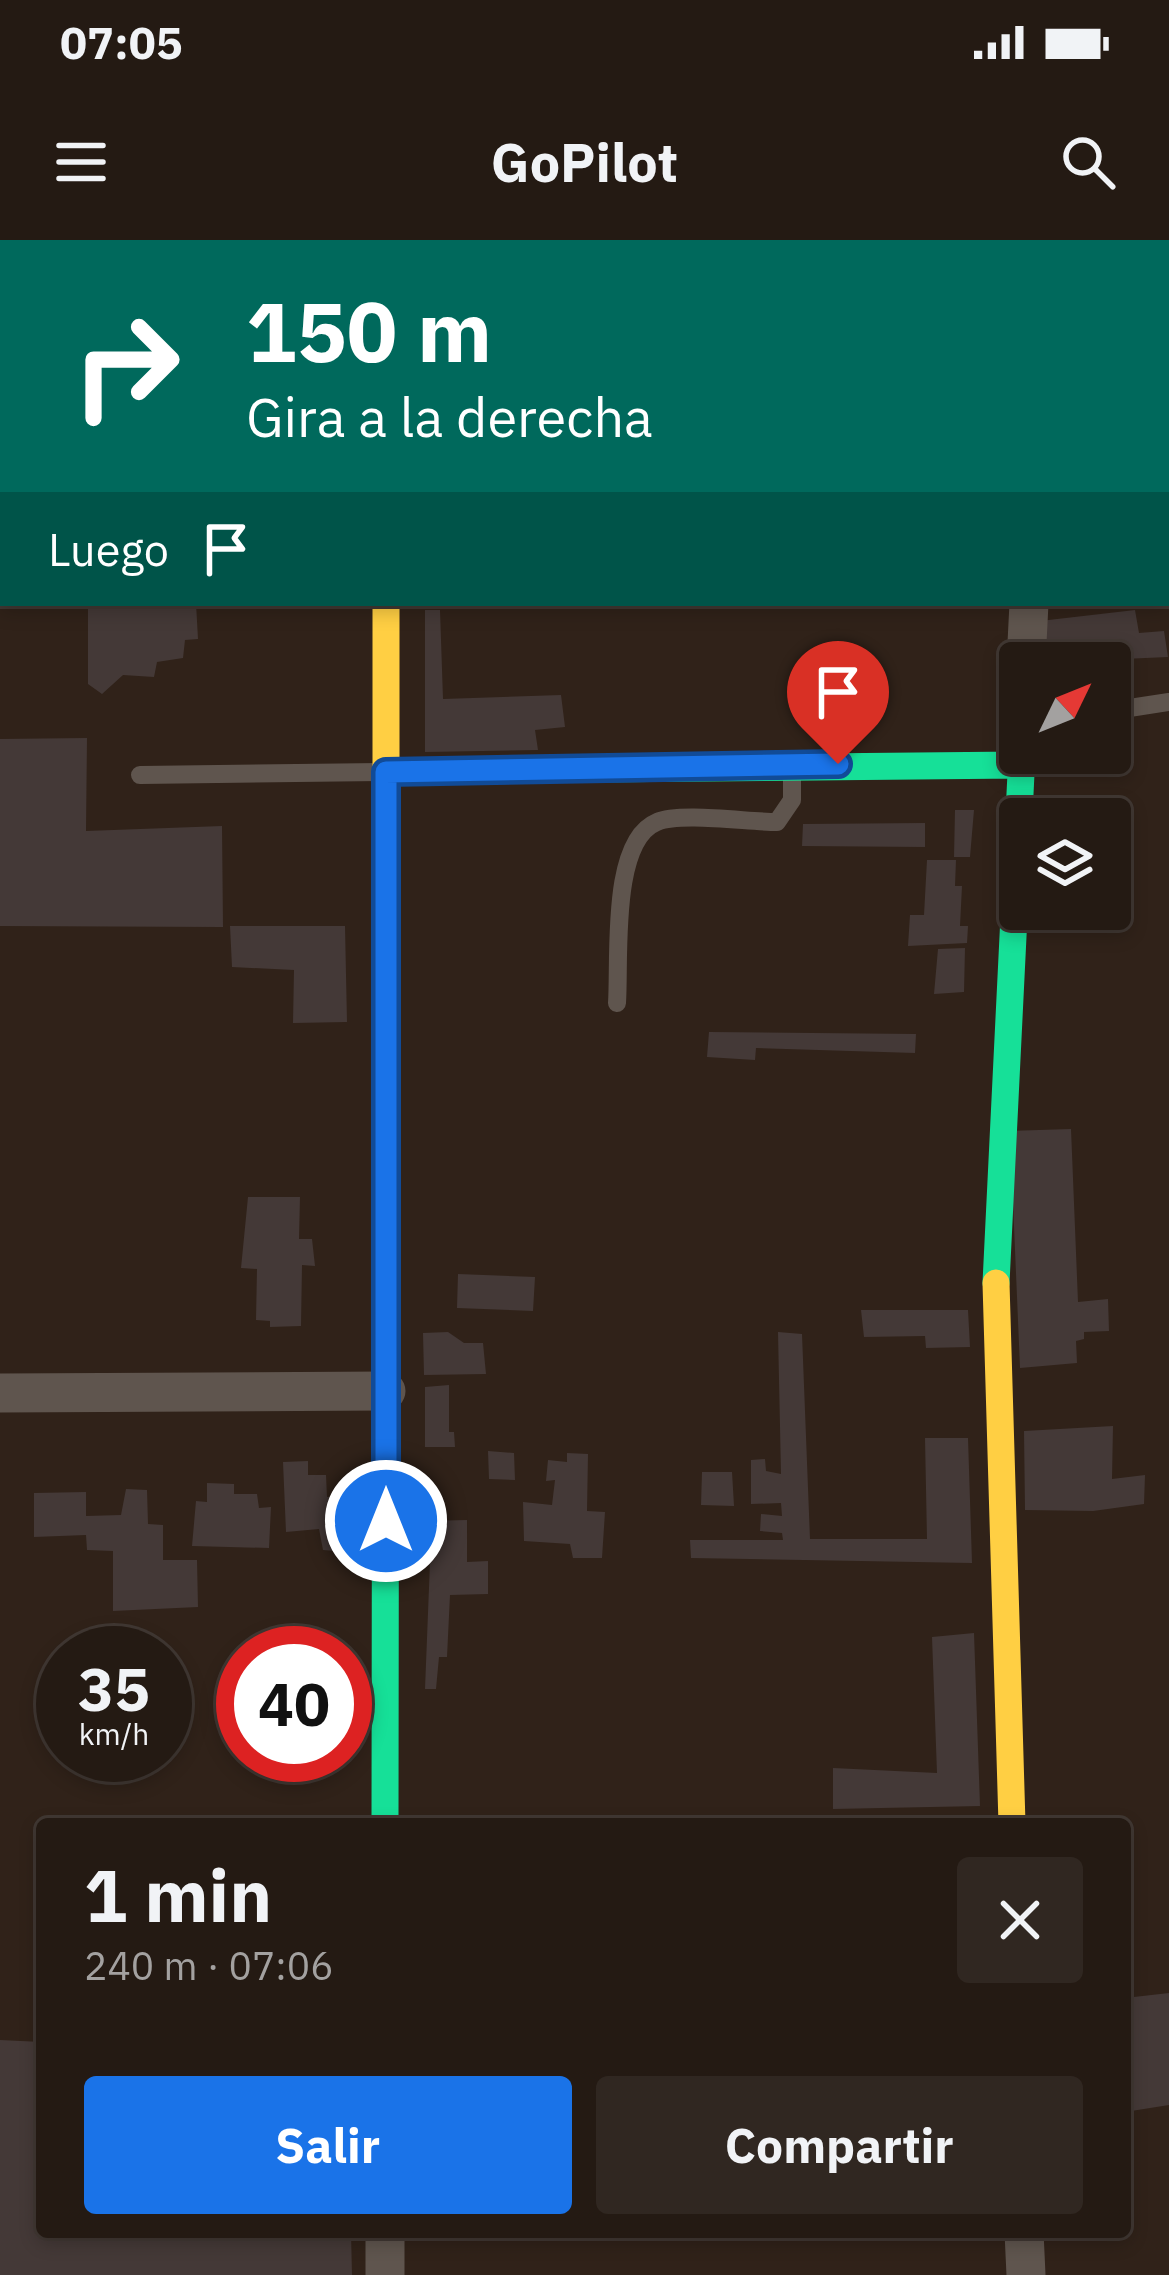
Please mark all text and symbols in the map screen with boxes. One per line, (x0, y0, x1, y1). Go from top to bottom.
text: 07:05 (60, 13, 183, 71)
text: GoPilot (491, 127, 678, 197)
icon: menu (48, 129, 114, 195)
icon: search (1055, 129, 1121, 195)
text: 150 m (246, 276, 492, 385)
icon: right (48, 288, 204, 444)
text: Gira a la derecha (246, 382, 653, 452)
icon: arrive (193, 516, 259, 582)
text: Luego (48, 520, 169, 578)
pin (787, 641, 889, 764)
north arrow (999, 642, 1131, 774)
map controls (999, 642, 1131, 930)
icon: arrive (805, 659, 871, 725)
button: layers (999, 798, 1131, 930)
position arrow (323, 1458, 449, 1584)
speed limit sign: 40 (216, 1626, 372, 1782)
text: 35 (78, 1649, 150, 1728)
text: km/h (79, 1714, 149, 1753)
text: 1 min (84, 1848, 272, 1942)
button: close (957, 1857, 1083, 1983)
text: 240 m · 07:06 (84, 1940, 334, 1991)
button: Salir (84, 2076, 572, 2214)
button: Compartir (596, 2076, 1083, 2214)

